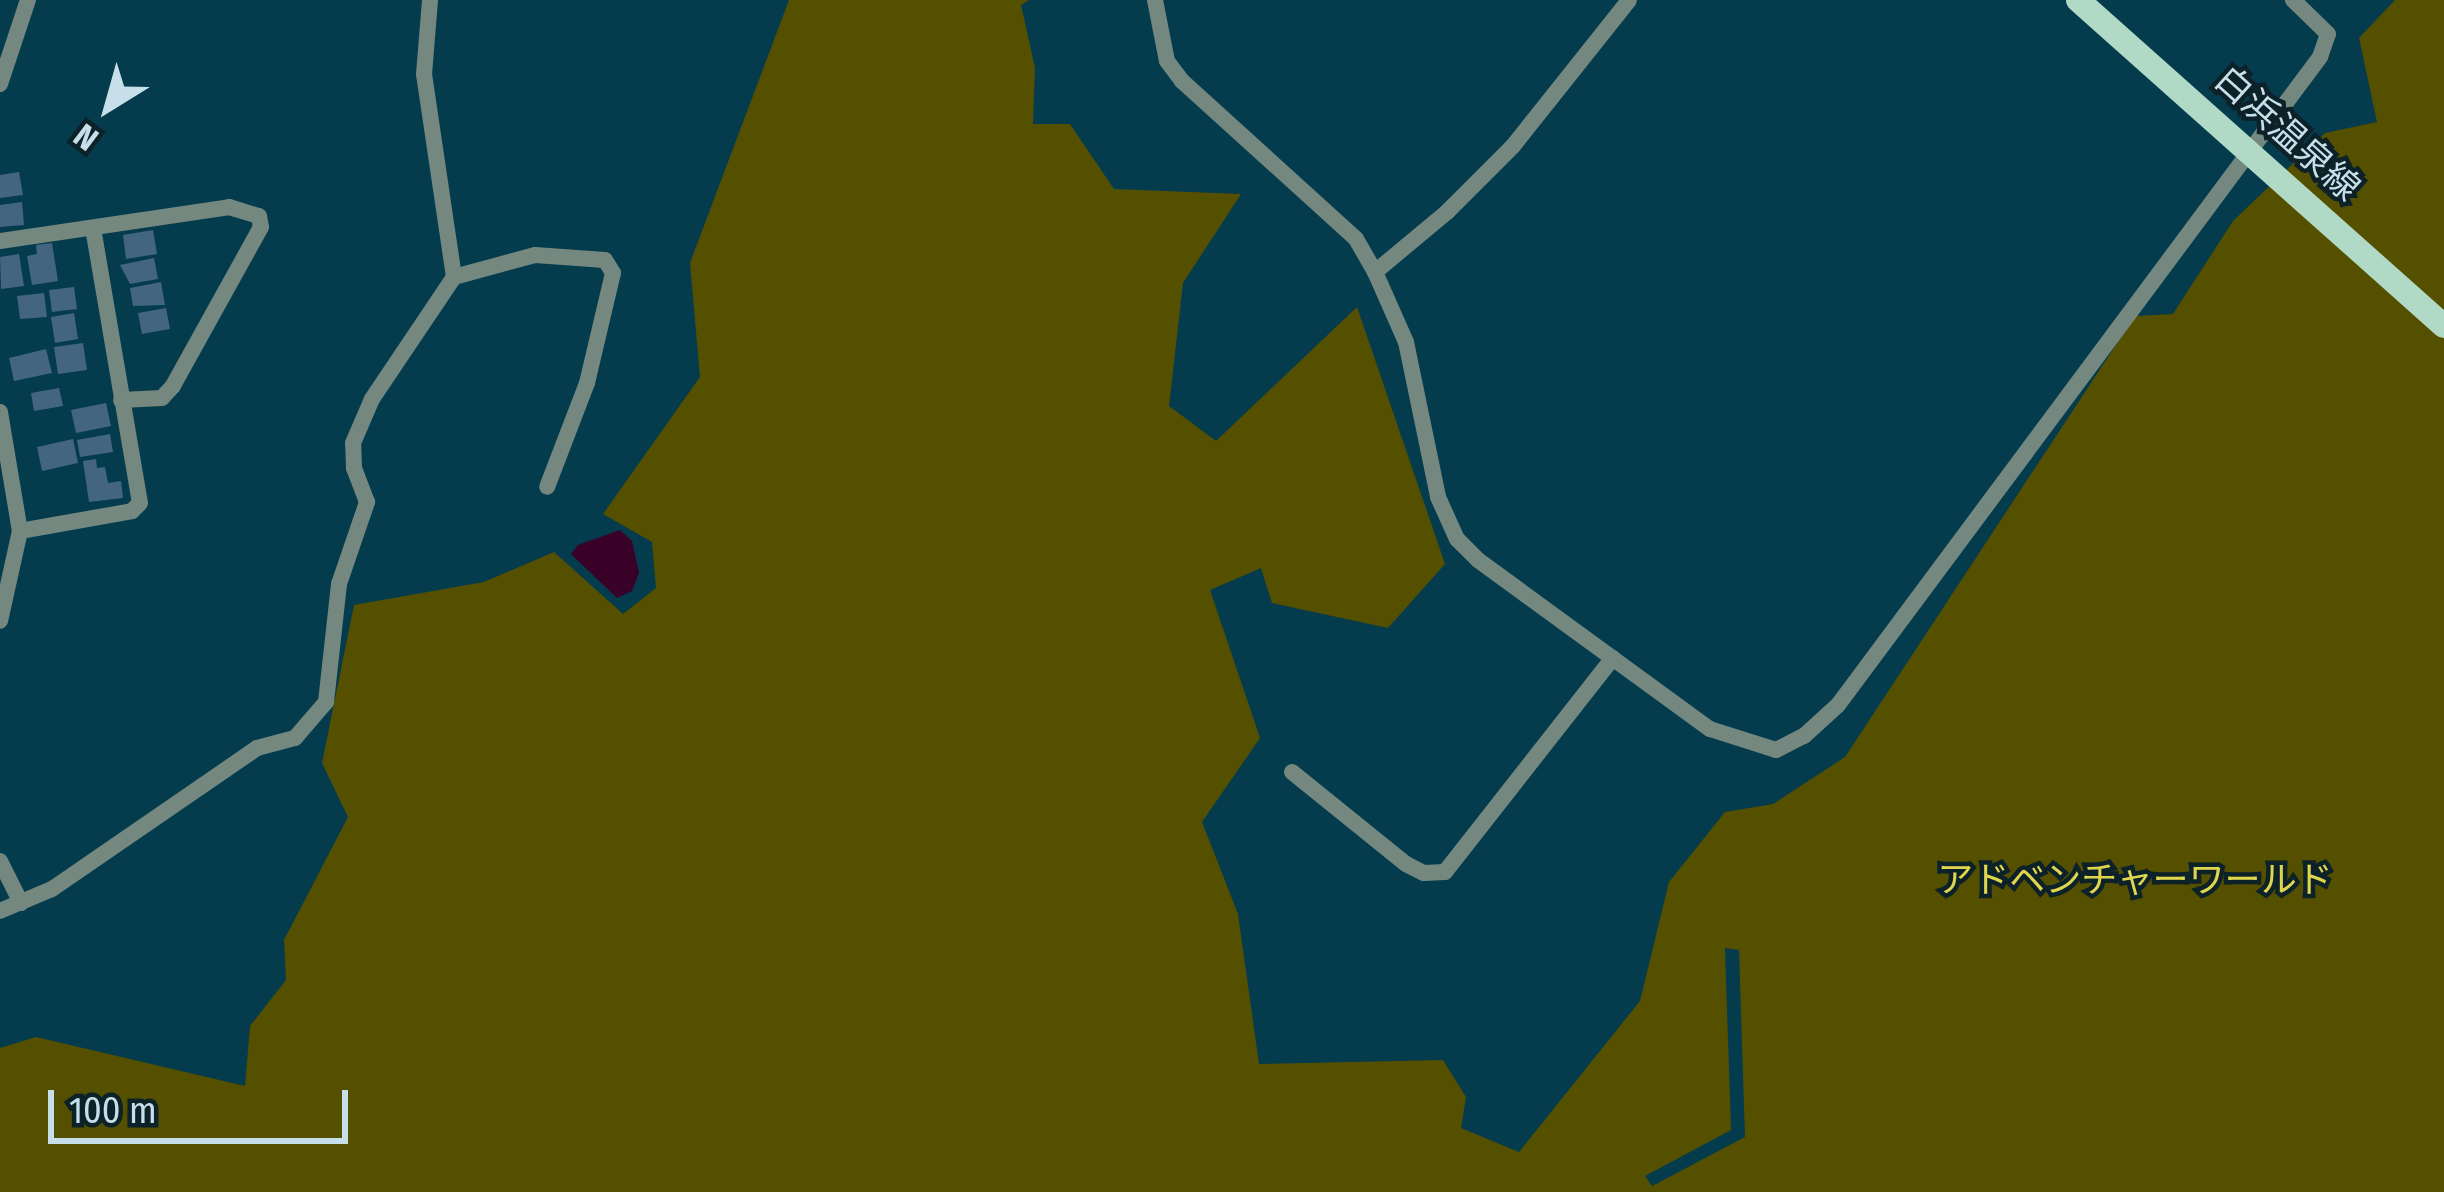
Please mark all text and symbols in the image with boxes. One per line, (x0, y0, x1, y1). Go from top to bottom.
north arrow (48, 48, 168, 168)
street label: 白浜温泉線 (2206, 58, 2368, 210)
text: N (66, 115, 106, 159)
park label: アドベンチャーワールド (1937, 859, 2333, 903)
scale bar (54, 1066, 354, 1140)
text: 100 m (69, 1089, 157, 1133)

